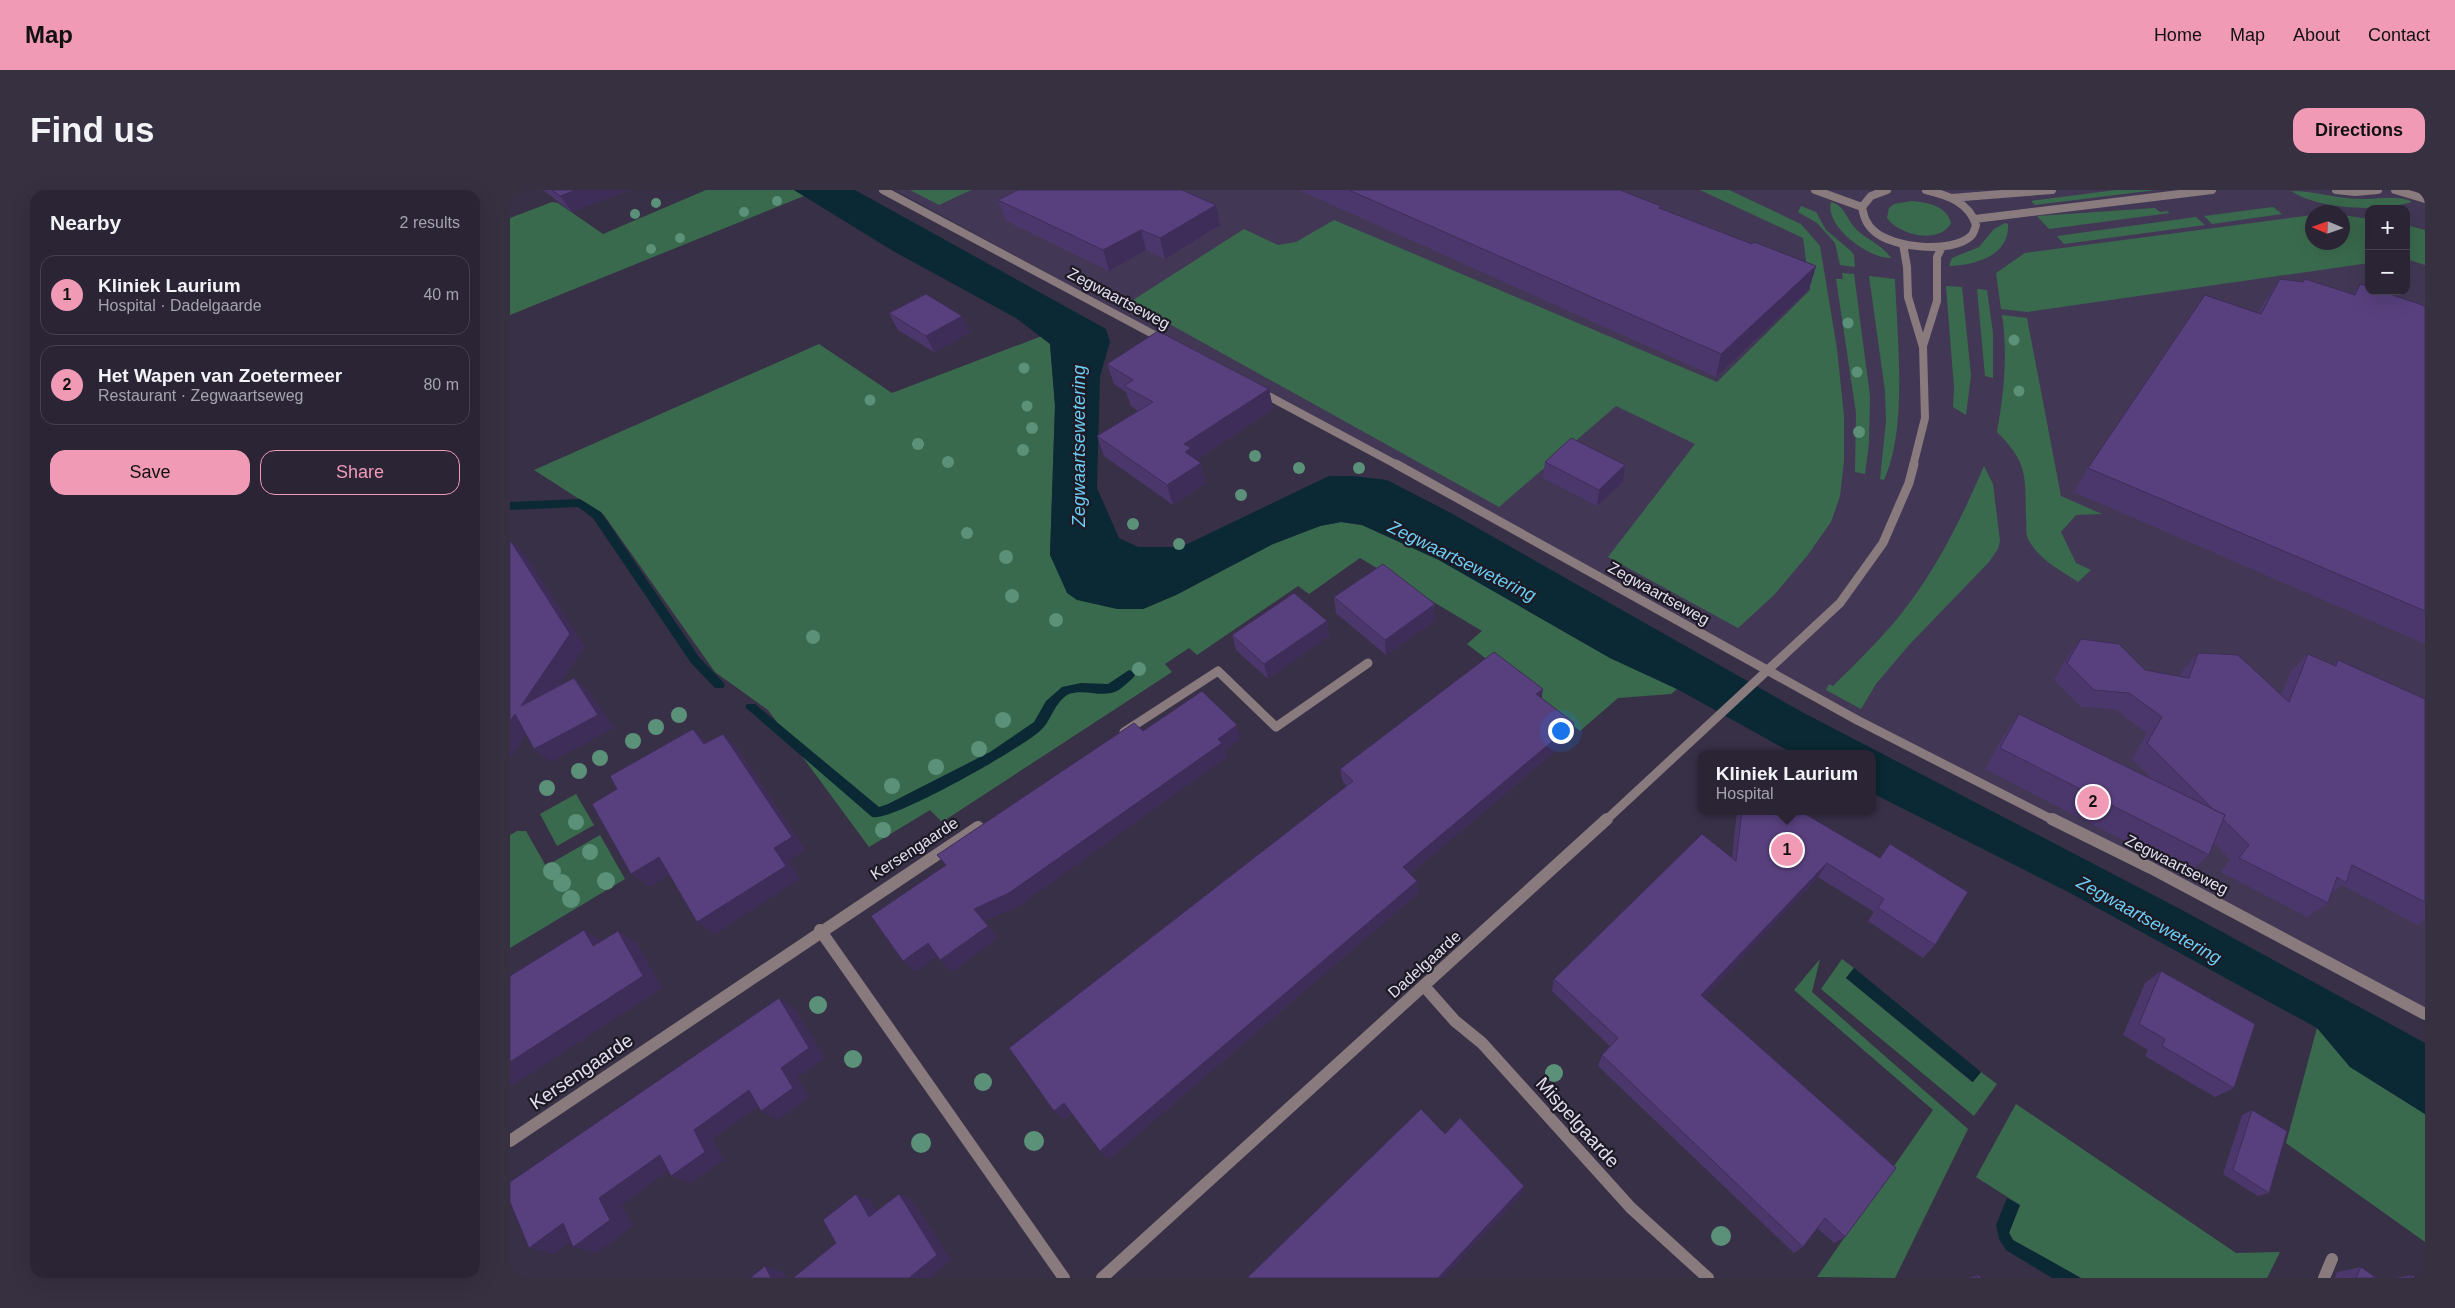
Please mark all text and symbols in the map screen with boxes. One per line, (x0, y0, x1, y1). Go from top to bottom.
text: Map (25, 21, 73, 48)
text: Home (2154, 25, 2202, 45)
text: Map (2230, 25, 2265, 45)
text: About (2293, 25, 2340, 45)
text: Contact (2368, 25, 2430, 45)
button: Directions (2293, 108, 2425, 153)
text: Find us (30, 110, 154, 149)
north arrow (2305, 205, 2350, 250)
map controls (2365, 205, 2410, 295)
button: + (2365, 205, 2410, 250)
text: Nearby (50, 211, 121, 234)
text: 2 results (400, 214, 460, 231)
button: − (2365, 250, 2410, 295)
street label: Zegwaartseweg (1065, 264, 1173, 332)
text: Kliniek Laurium (98, 275, 241, 296)
text: 1 (63, 286, 71, 303)
text: 40 m (423, 286, 459, 303)
text: Hospital · Dadelgaarde (98, 297, 262, 314)
text: Het Wapen van Zoetermeer (98, 365, 342, 386)
water label: Zegwaartsewetering (1069, 365, 1089, 528)
text: 2 (63, 376, 71, 393)
text: 80 m (423, 376, 459, 393)
text: Restaurant · Zegwaartseweg (98, 387, 303, 404)
button: Save (50, 450, 250, 495)
button: Share (260, 450, 460, 495)
water label: Zegwaartsewetering (1384, 516, 1539, 606)
street label: Zegwaartseweg (1605, 559, 1712, 628)
your location (1548, 718, 1574, 744)
popup (1698, 750, 1876, 815)
text: Kliniek Laurium (1716, 763, 1858, 784)
pin: 2 (2077, 783, 2109, 821)
text: Hospital (1716, 785, 1774, 802)
street label: Kersengaarde (867, 814, 961, 883)
pin: 1 (1771, 831, 1803, 869)
street label: Zegwaartseweg (2123, 831, 2231, 898)
water label: Zegwaartsewetering (2072, 871, 2225, 968)
street label: Dadelgaarde (1385, 927, 1464, 1001)
street label: Kersengaarde (526, 1029, 637, 1113)
street label: Mispelgaarde (1532, 1073, 1624, 1172)

